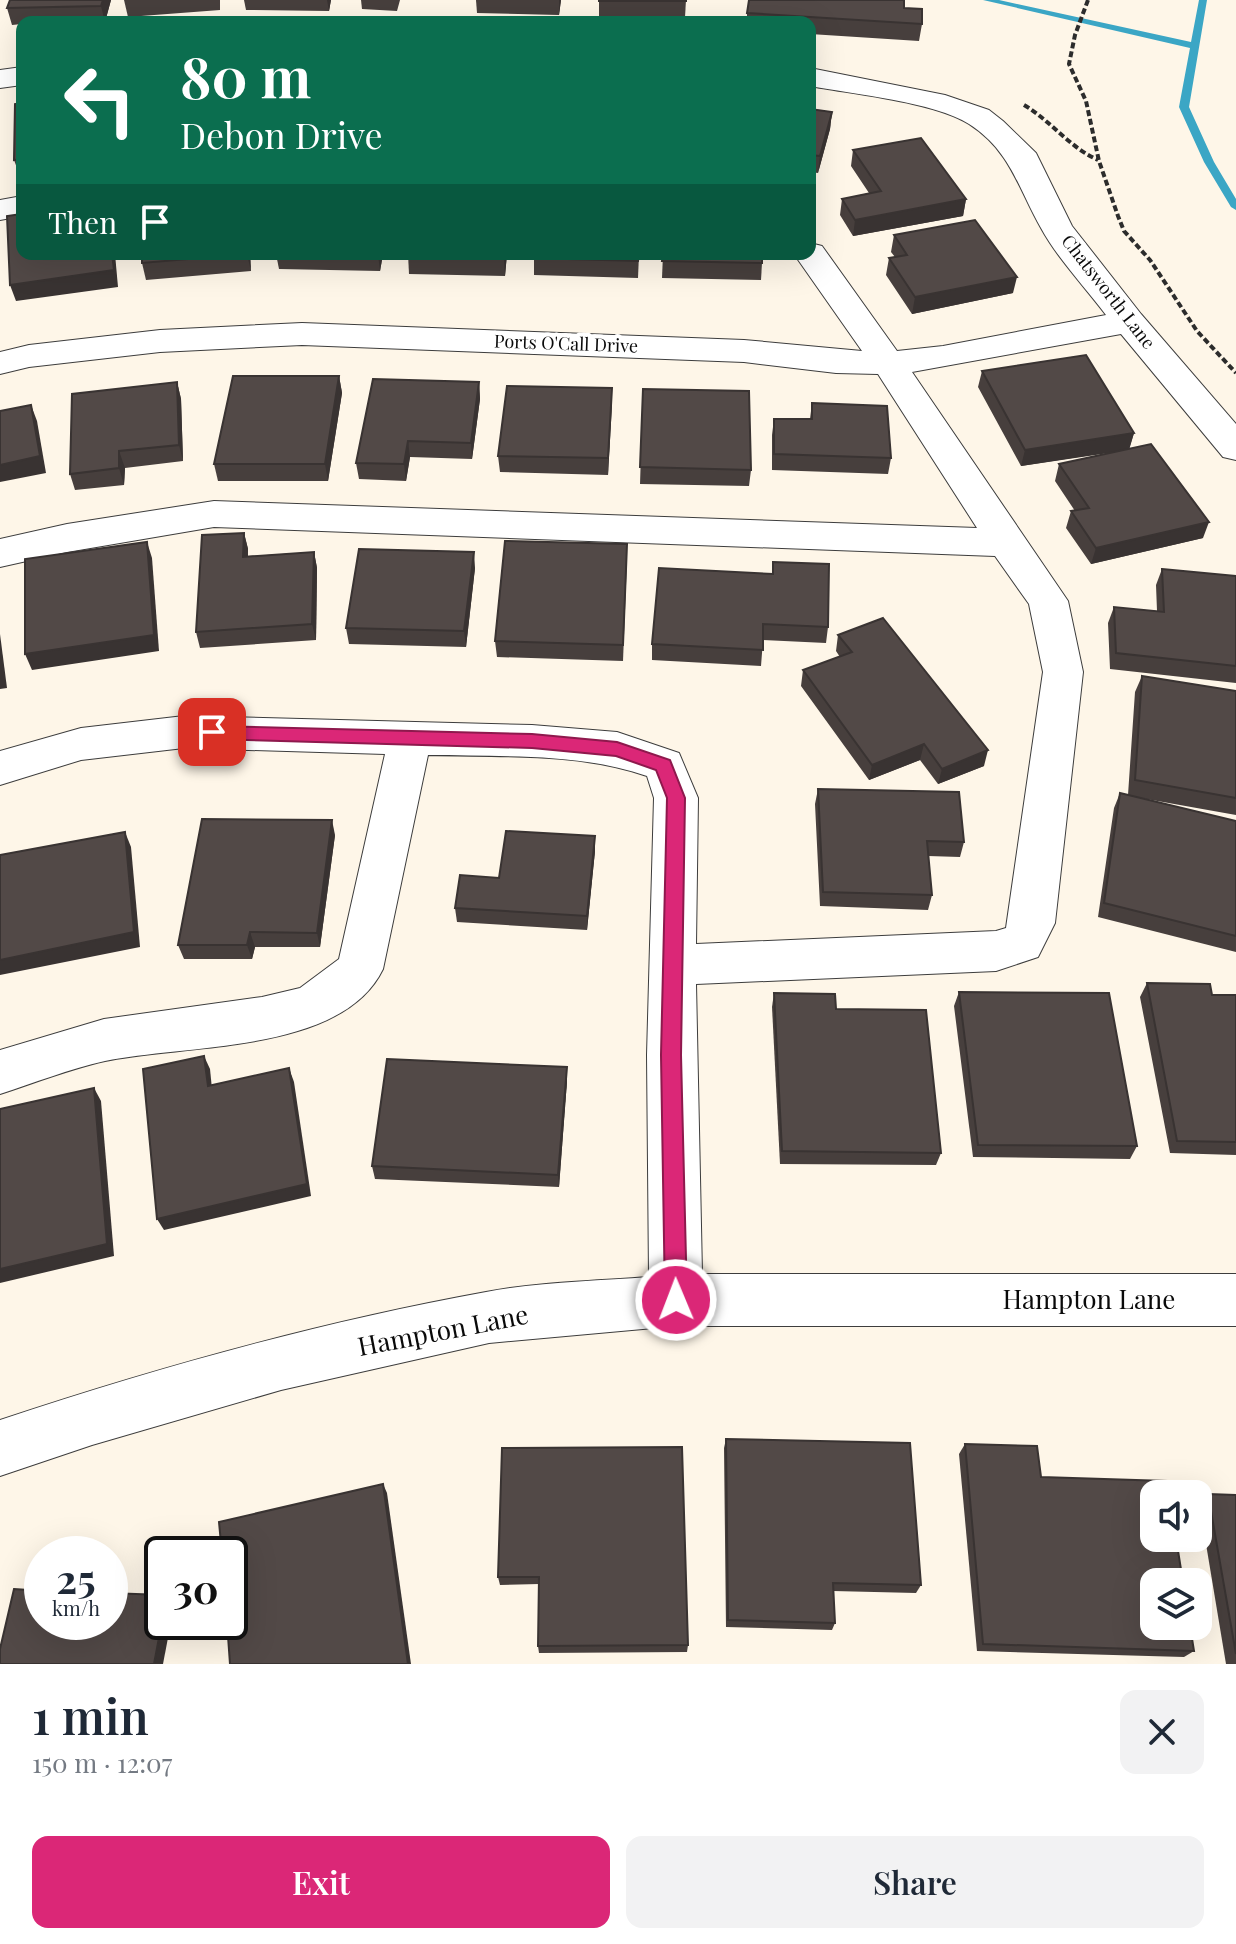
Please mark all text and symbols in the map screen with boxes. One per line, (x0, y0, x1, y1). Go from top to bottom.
text: 80 m (180, 38, 311, 113)
icon: left (48, 48, 152, 152)
text: Debon Drive (180, 110, 383, 158)
icon: arrive (133, 200, 177, 244)
text: Then (48, 202, 117, 242)
street label: Chatsworth Lane (1057, 229, 1161, 353)
street label: Ports O'Call Drive (494, 328, 638, 358)
pin (178, 698, 246, 766)
icon: arrive (190, 710, 234, 754)
position arrow (634, 1258, 718, 1342)
street label: Hampton Lane (1002, 1281, 1176, 1316)
street label: Hampton Lane (354, 1296, 531, 1363)
map controls (1140, 1480, 1212, 1640)
button: sound (1140, 1480, 1212, 1552)
speed limit sign: 30 (144, 1536, 248, 1640)
text: 25 (56, 1551, 96, 1604)
button: layers (1140, 1568, 1212, 1640)
text: km/h (52, 1594, 100, 1621)
text: 1 min (32, 1683, 149, 1747)
button: close (1120, 1690, 1204, 1774)
text: 150 m · 12:07 (32, 1745, 172, 1780)
button: Exit (32, 1836, 610, 1928)
button: Share (626, 1836, 1204, 1928)

